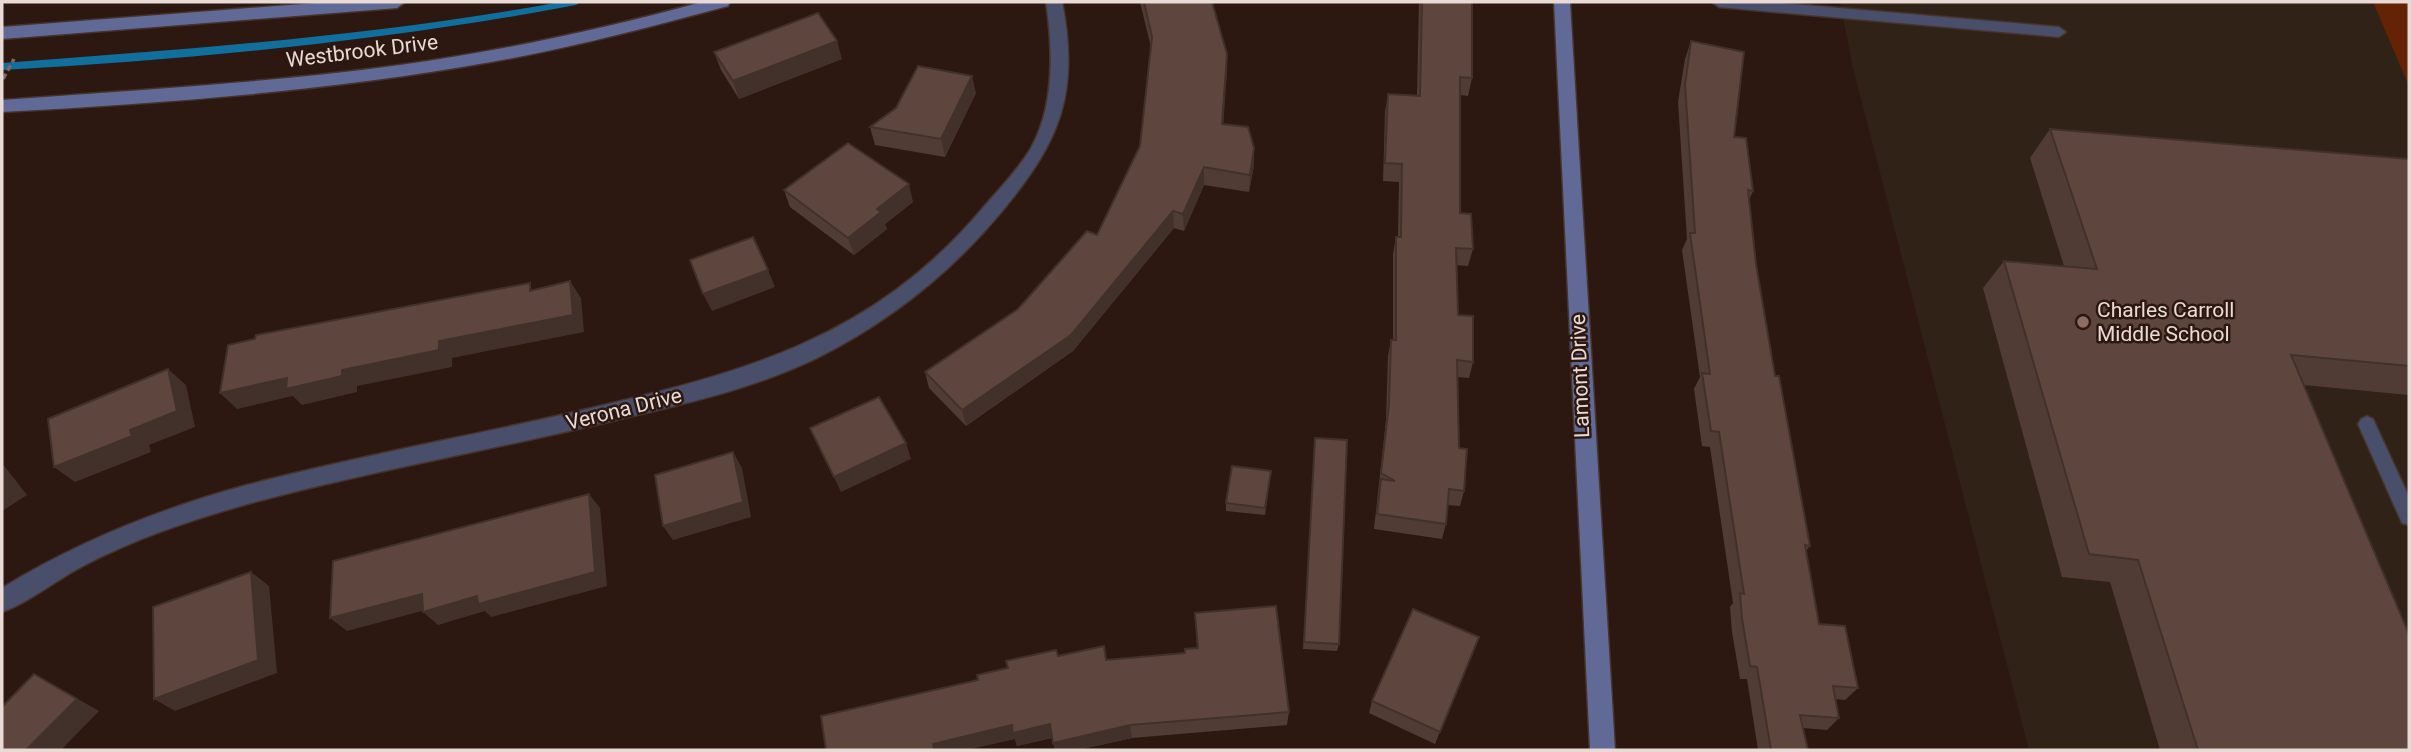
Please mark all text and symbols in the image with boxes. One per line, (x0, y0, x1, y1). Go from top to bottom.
street label: Westbrook Drive (285, 30, 439, 72)
place label: Charles Carroll Middle School (2097, 298, 2234, 346)
street label: Lamont Drive (1566, 314, 1594, 438)
marker: Charles Carroll Middle School (2075, 314, 2091, 330)
street label: Verona Drive (564, 383, 684, 435)

